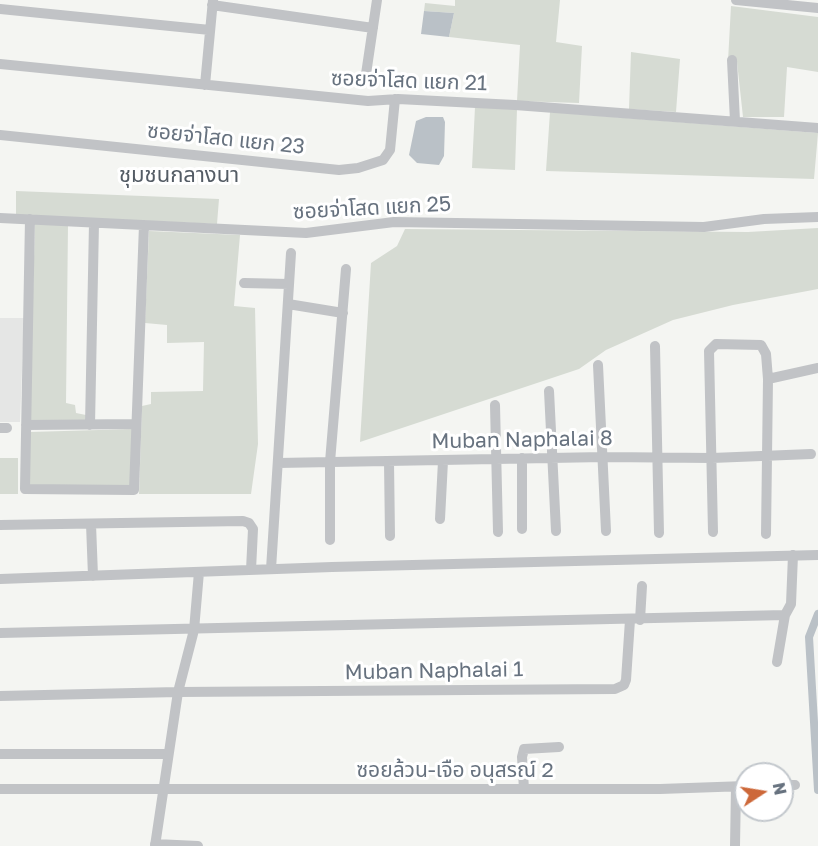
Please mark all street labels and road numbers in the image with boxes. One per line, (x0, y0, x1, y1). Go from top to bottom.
street label: ซอยจ่าโสด แยก 21 (330, 66, 488, 96)
street label: ซอยจ่าโสด แยก 23 (146, 118, 306, 160)
street label: ซอยจ่าโสด แยก 25 (292, 191, 452, 225)
street label: Muban Naphalai 8 (431, 426, 613, 454)
street label: Muban Naphalai 1 (344, 657, 524, 685)
street label: ซอยล้วน-เจือ อนุสรณ์ 2 (356, 757, 554, 783)

